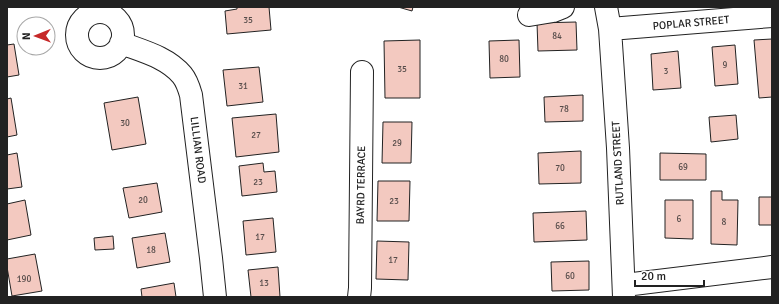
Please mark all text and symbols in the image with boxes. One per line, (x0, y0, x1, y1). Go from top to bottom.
street label: POPLAR STREET (652, 13, 730, 33)
house number: 35 (243, 15, 253, 26)
north arrow (16, 16, 56, 56)
house number: 84 (552, 31, 562, 42)
text: N (20, 32, 33, 40)
house number: 80 (499, 54, 509, 65)
house number: 9 (723, 60, 728, 71)
house number: 35 (397, 64, 407, 75)
house number: 3 (664, 66, 669, 77)
house number: 31 (238, 81, 248, 92)
house number: 78 (559, 104, 569, 115)
street label: LILLIAN ROAD (187, 116, 209, 184)
house number: 30 (120, 118, 130, 129)
street label: RUTLAND STREET (609, 120, 627, 205)
house number: 27 (251, 130, 261, 141)
house number: 29 (392, 138, 402, 149)
street label: BAYRD TERRACE (354, 145, 368, 225)
house number: 69 (678, 162, 688, 173)
house number: 70 (555, 163, 565, 174)
house number: 23 (253, 177, 263, 188)
house number: 20 (138, 195, 148, 206)
house number: 23 (389, 196, 399, 207)
house number: 6 (677, 214, 682, 225)
house number: 8 (722, 217, 727, 228)
house number: 66 (555, 221, 565, 232)
house number: 17 (255, 232, 265, 243)
house number: 18 (146, 245, 156, 256)
house number: 17 (388, 255, 398, 266)
scale bar (635, 262, 704, 288)
text: 20 m (641, 269, 666, 284)
house number: 60 (565, 271, 575, 282)
house number: 190 (17, 274, 31, 285)
house number: 13 (259, 278, 269, 289)

